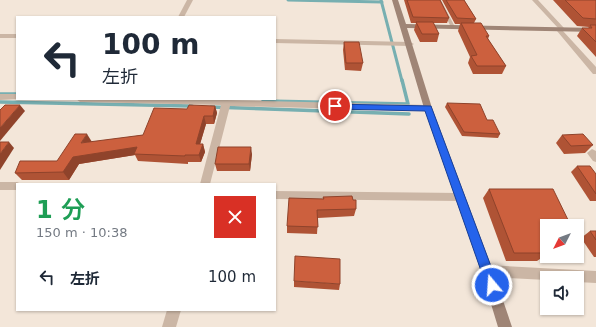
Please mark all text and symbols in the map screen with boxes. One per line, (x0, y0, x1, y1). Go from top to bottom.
text: 100 m (102, 28, 199, 61)
icon: left (36, 32, 88, 84)
text: 左折 (102, 66, 138, 87)
pin (318, 89, 352, 123)
icon: arrive (324, 95, 346, 117)
text: 1 分 (36, 196, 85, 224)
button: close (214, 196, 256, 238)
north arrow (540, 219, 584, 263)
map controls (540, 219, 584, 315)
text: 150 m · 10:38 (36, 225, 127, 240)
position arrow (471, 264, 513, 306)
icon: left (36, 266, 58, 288)
text: 100 m (208, 268, 256, 286)
text: 左折 (70, 270, 100, 288)
button: sound (540, 271, 584, 315)

